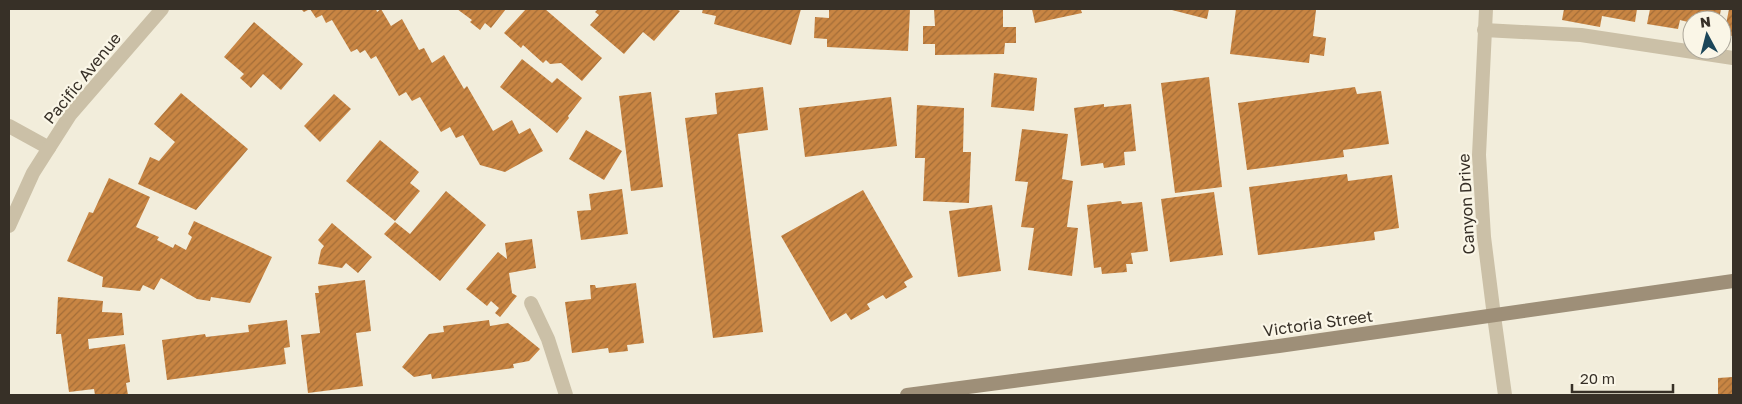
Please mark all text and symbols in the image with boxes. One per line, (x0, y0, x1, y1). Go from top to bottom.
north arrow (1682, 10, 1732, 60)
text: N (1699, 13, 1712, 31)
street label: Pacific Avenue (39, 28, 125, 128)
street label: Canyon Drive (1453, 153, 1479, 255)
street label: Victoria Street (1262, 305, 1374, 341)
scale bar (1572, 362, 1673, 394)
text: 20 m (1580, 369, 1615, 387)

